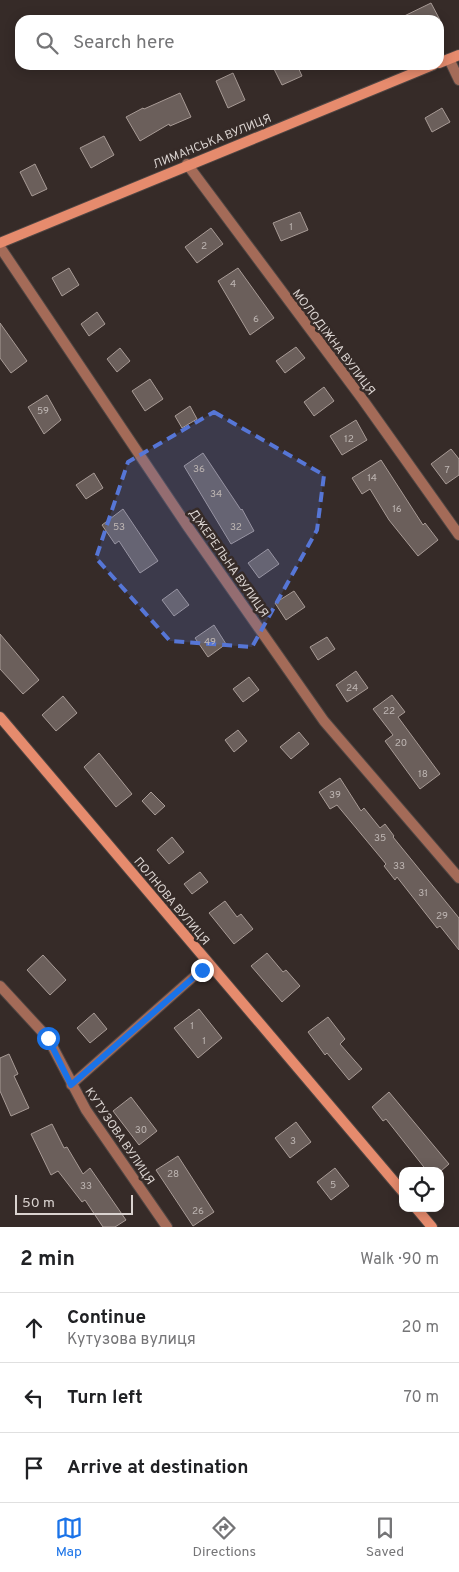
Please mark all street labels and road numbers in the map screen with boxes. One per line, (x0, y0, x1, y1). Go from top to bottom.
street label: ЛИМАНСЬКА ВУЛИЦЯ (151, 111, 274, 173)
street label: МОЛОДІЖНА ВУЛИЦЯ (288, 286, 378, 399)
street label: ДЖЕРЕЛЬНА ВУЛИЦЯ (185, 506, 272, 621)
street label: ПОЛНОВА ВУЛИЦЯ (130, 854, 213, 949)
street label: КУТУЗОВА ВУЛИЦЯ (81, 1085, 158, 1188)

